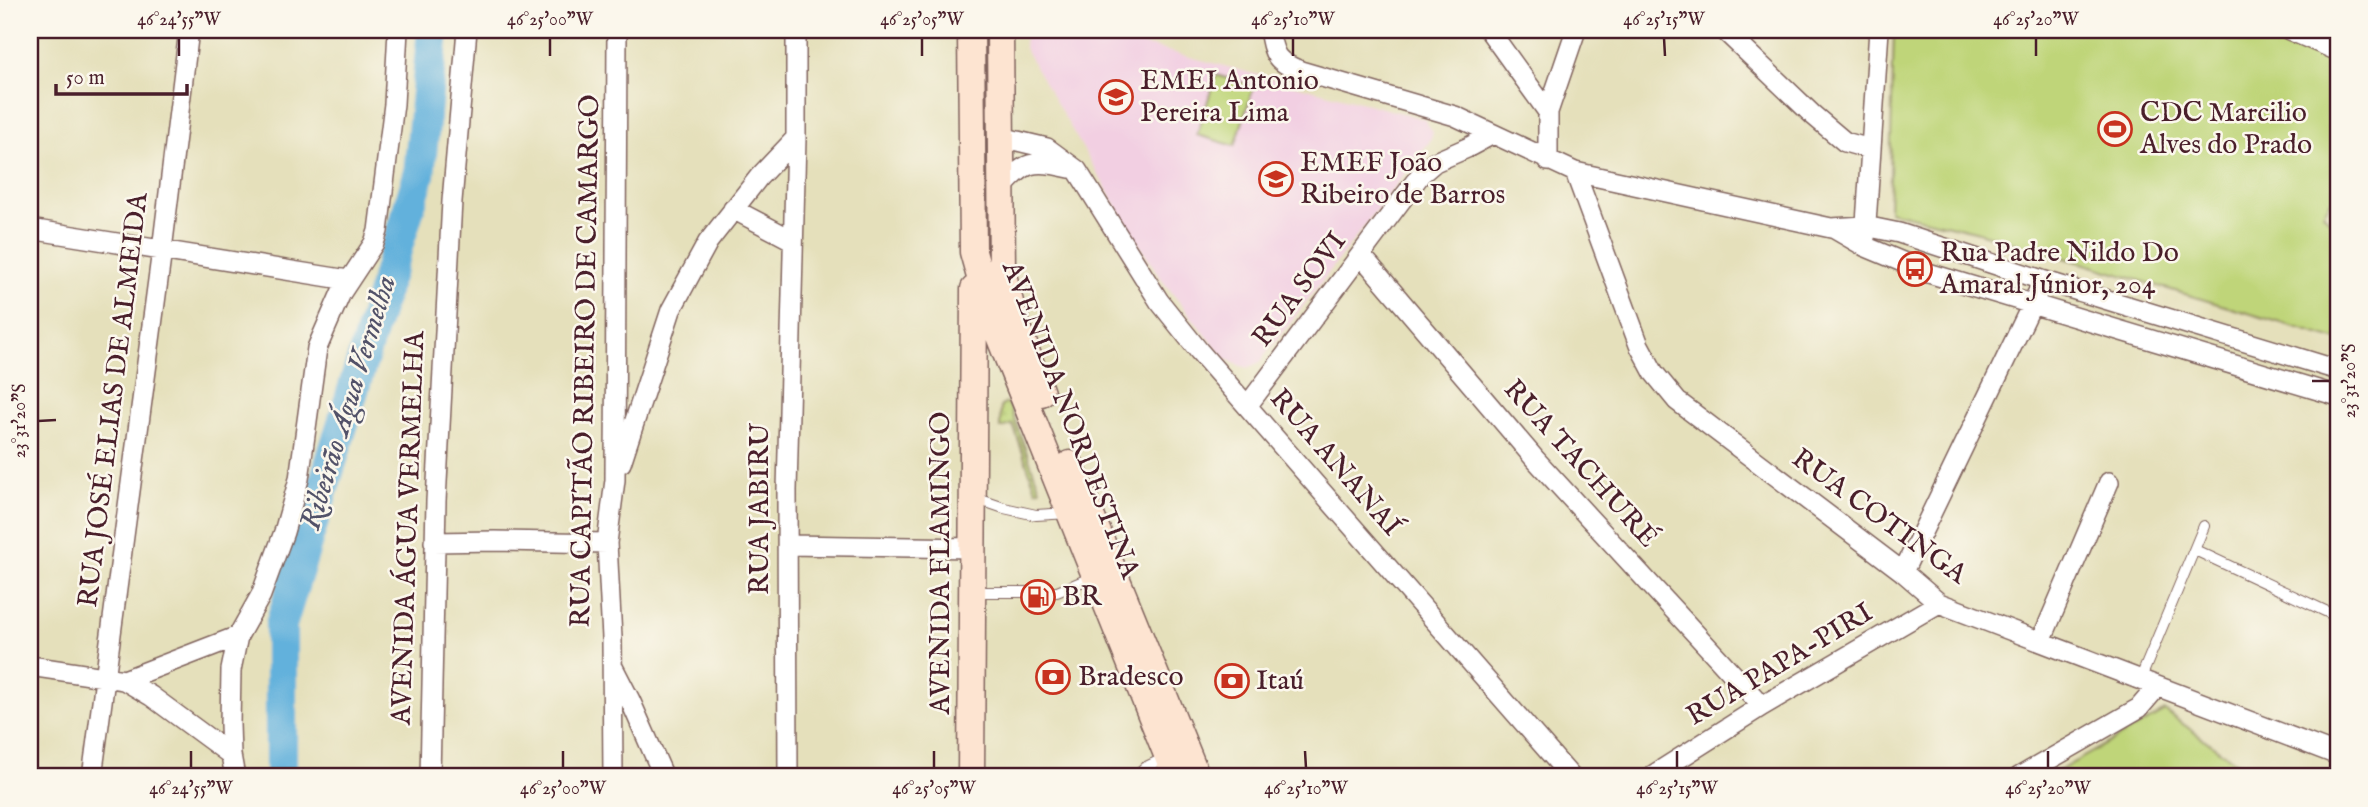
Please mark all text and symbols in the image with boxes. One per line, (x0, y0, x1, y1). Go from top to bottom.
text: 46°24'55"W (137, 9, 222, 32)
text: 46°25'00"W (507, 9, 594, 32)
text: 46°25'05"W (880, 9, 965, 32)
text: 46°25'10"W (1251, 9, 1336, 32)
text: 46°25'15"W (1623, 9, 1705, 32)
text: 46°25'20"W (1993, 9, 2080, 32)
scale bar (56, 52, 187, 96)
place label: EMEI Antonio Pereira Lima (1140, 64, 1319, 131)
text: 50 m (66, 65, 105, 92)
school or university icon: EMEI Antonio Pereira Lima (1097, 78, 1135, 116)
street label: RUA CAPITÃO RIBEIRO DE CAMARGO (563, 94, 608, 628)
place label: CDC Marcilio Alves do Prado (2139, 96, 2312, 163)
sports icon: CDC Marcilio Alves do Prado (2096, 110, 2134, 148)
place label: EMEF João Ribeiro de Barros (1300, 146, 1505, 213)
school or university icon: EMEF João Ribeiro de Barros (1257, 160, 1295, 198)
street label: RUA JOSÉ ELIAS DE ALMEIDA (70, 189, 157, 609)
street label: RUA SOVI (1245, 225, 1355, 355)
place label: Rua Padre Nildo Do Amaral Júnior, 204 (1939, 236, 2179, 303)
bus stop icon: Rua Padre Nildo Do Amaral Júnior, 204 (1896, 250, 1934, 288)
street label: AVENIDA NORDESTINA (993, 255, 1147, 585)
water label: Ribeirão Água Vermelha (291, 271, 406, 535)
street label: AVENIDA ÁGUA VERMELHA (384, 329, 433, 727)
text: 23°31'20"S (2339, 344, 2362, 418)
street label: RUA TACHURÉ (1495, 372, 1665, 555)
street label: RUA ANANAÍ (1261, 382, 1409, 545)
text: 23°31'20"S (9, 384, 32, 458)
street label: AVENIDA FLAMINGO (924, 412, 959, 715)
street label: RUA JABIRU (743, 423, 778, 595)
street label: RUA COTINGA (1784, 442, 1974, 593)
fuel station icon: BR (1019, 578, 1057, 616)
place label: BR (1062, 580, 1102, 615)
street label: RUA PAPA-PIRI (1681, 596, 1879, 734)
bank icon: Bradesco (1034, 658, 1072, 696)
place label: Bradesco (1078, 660, 1184, 695)
bank icon: Itaú (1213, 662, 1251, 700)
place label: Itaú (1256, 664, 1304, 699)
text: 46°24'55"W (149, 778, 234, 801)
text: 46°25'00"W (520, 778, 607, 801)
text: 46°25'05"W (892, 778, 977, 801)
text: 46°25'10"W (1264, 778, 1349, 801)
text: 46°25'15"W (1636, 778, 1718, 801)
text: 46°25'20"W (2005, 778, 2092, 801)

